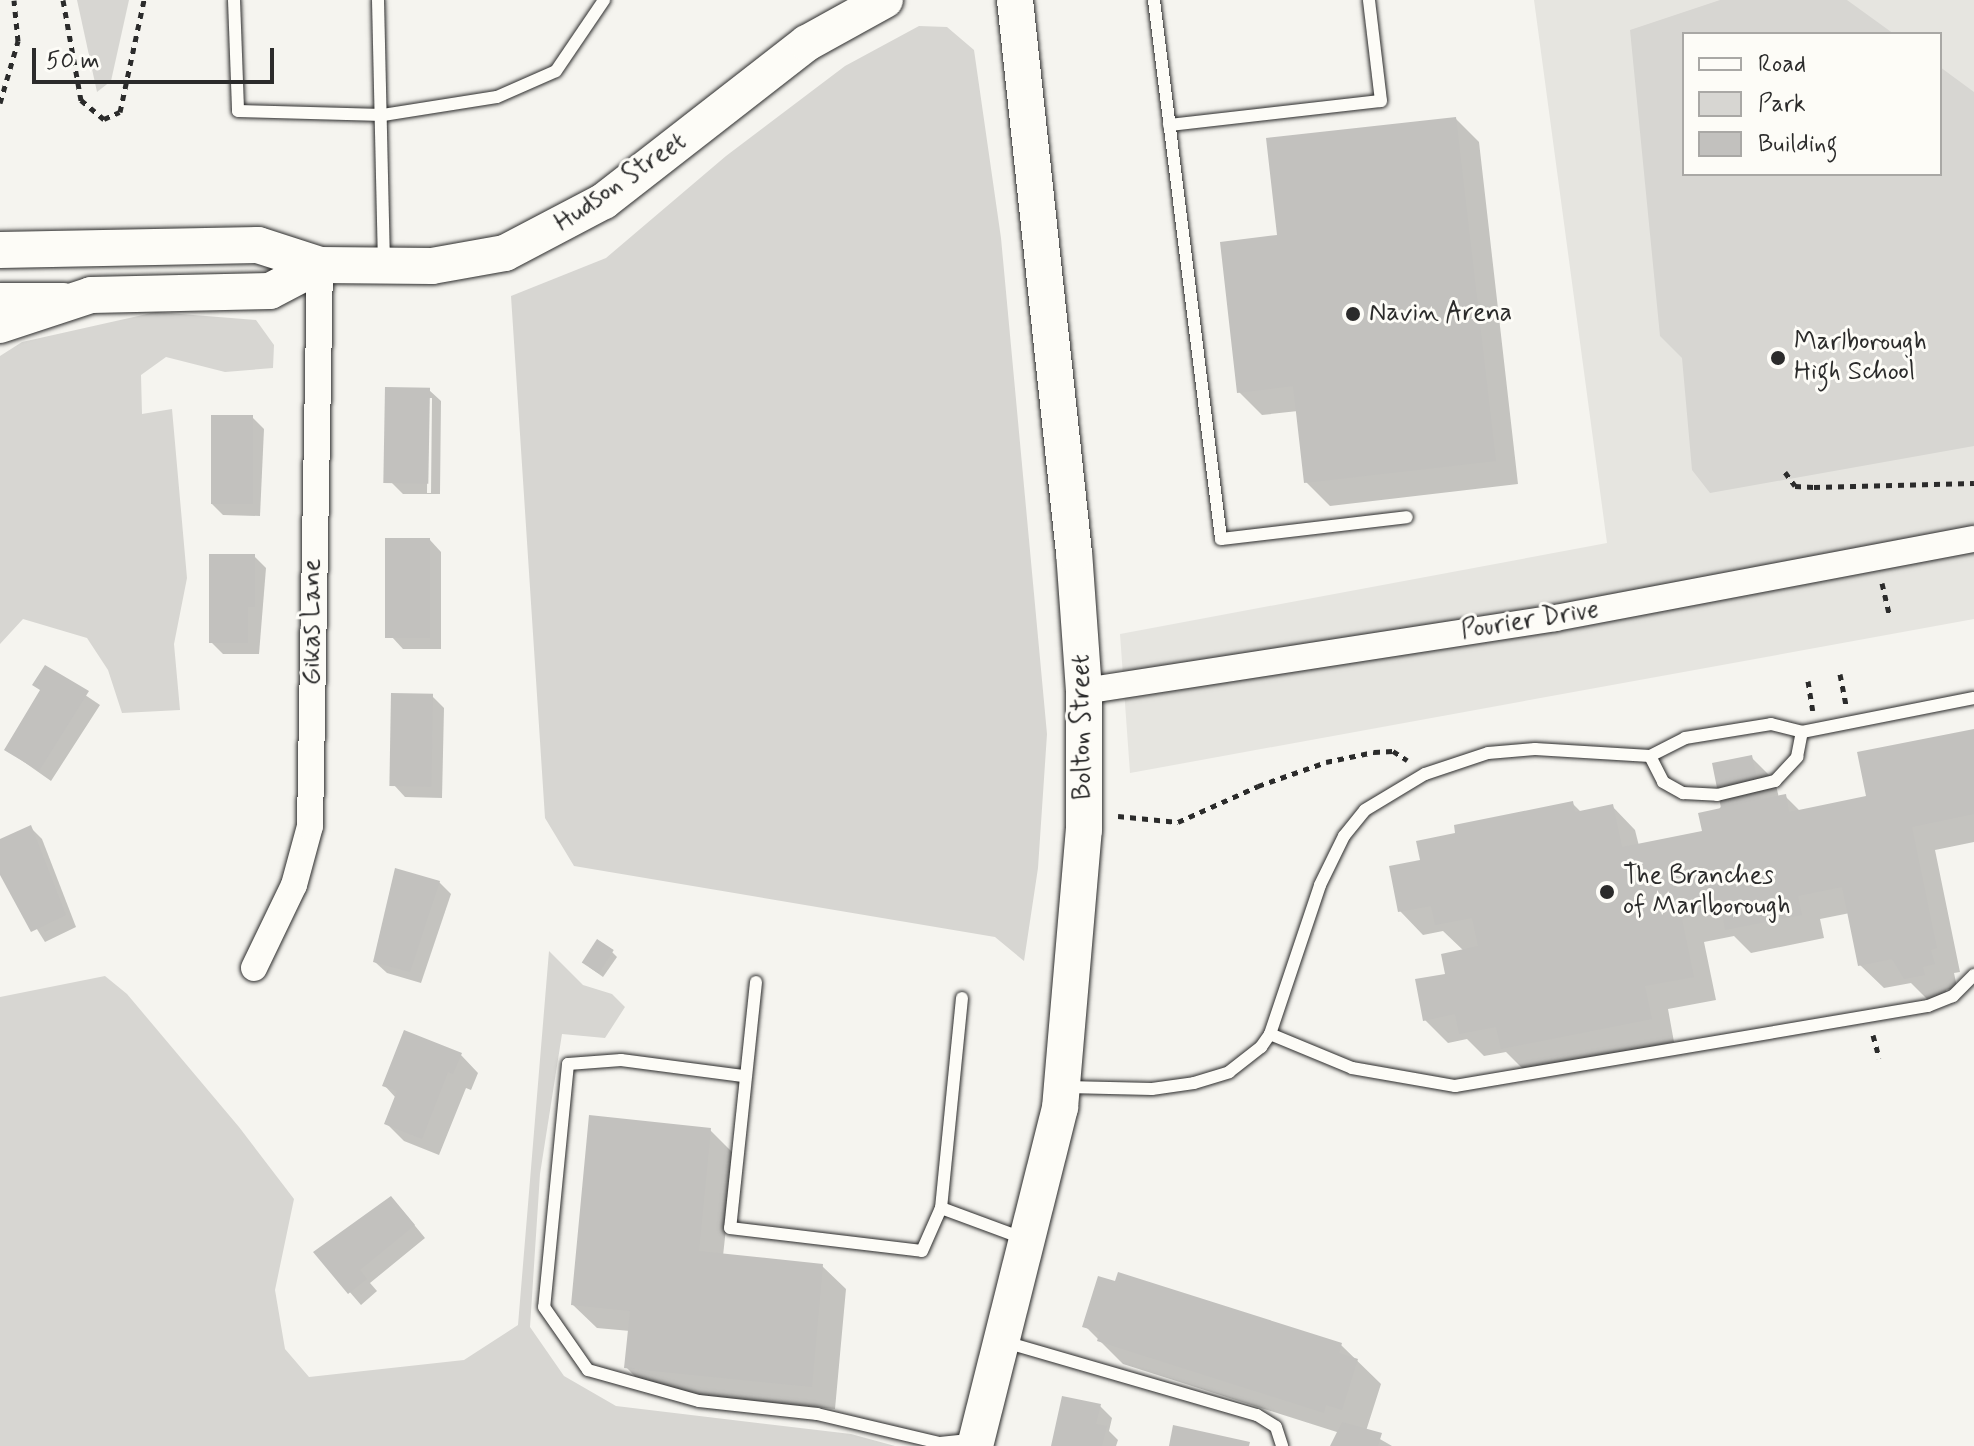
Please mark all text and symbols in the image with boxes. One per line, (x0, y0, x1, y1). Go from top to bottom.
scale bar (36, 32, 278, 82)
legend (1682, 32, 1942, 176)
text: 50 m (46, 46, 100, 77)
text: Road (1758, 49, 1806, 80)
text: Park (1758, 89, 1806, 120)
street label: Hudson Street (548, 125, 694, 241)
text: Building (1758, 129, 1838, 160)
place label: Navin Arena (1369, 298, 1515, 330)
marker: Navin Arena (1344, 305, 1362, 323)
place label: Marlborough High School (1794, 327, 1927, 388)
marker: Marlborough High School (1769, 349, 1787, 367)
street label: Gikas Lane (297, 560, 329, 684)
street label: Pourier Drive (1459, 595, 1601, 647)
street label: Bolton Street (1066, 652, 1100, 802)
place label: The Branches of Marlborough (1623, 861, 1785, 922)
marker: The Branches of Marlborough (1598, 883, 1616, 901)

